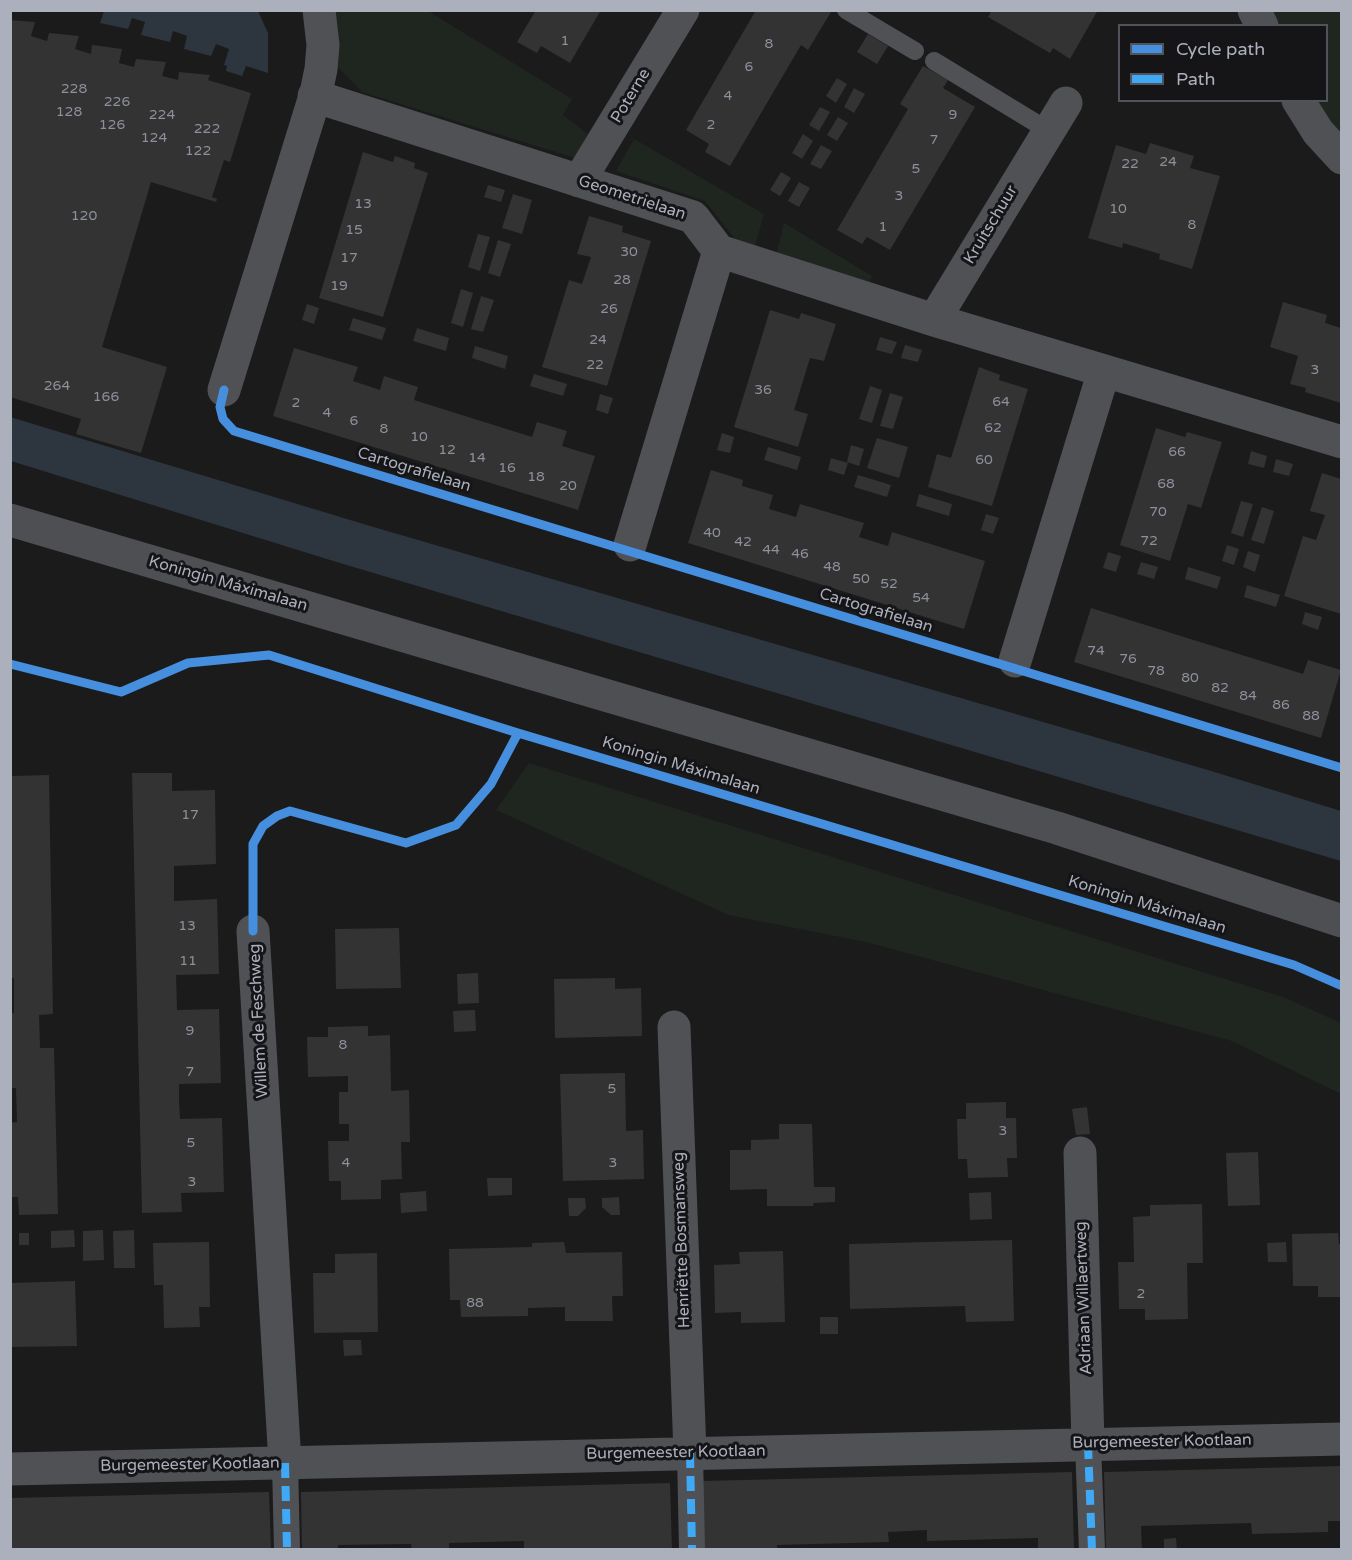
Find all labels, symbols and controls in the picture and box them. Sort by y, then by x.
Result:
legend [1118,24,1328,102]
house number: 1 [561,33,569,49]
house number: 8 [765,36,773,52]
text: Cycle path [1176,38,1265,60]
house number: 6 [745,59,753,75]
street label: Poterne [607,65,655,127]
text: Path [1176,68,1215,90]
house number: 228 [61,81,87,97]
house number: 4 [724,88,732,104]
house number: 226 [104,94,130,110]
house number: 128 [56,104,82,120]
house number: 224 [149,107,175,123]
house number: 9 [949,107,957,123]
house number: 126 [99,117,125,133]
house number: 2 [707,117,715,133]
house number: 222 [194,121,220,137]
house number: 124 [141,130,167,146]
house number: 7 [930,132,938,148]
house number: 122 [185,143,211,159]
house number: 24 [1159,154,1177,170]
house number: 22 [1121,156,1139,172]
house number: 5 [912,161,920,177]
street label: Geometrielaan [576,172,688,224]
street label: Kruitschuur [960,182,1022,268]
house number: 3 [895,188,903,204]
house number: 13 [354,196,372,212]
house number: 10 [1109,201,1127,217]
house number: 120 [71,208,97,224]
house number: 8 [1188,217,1196,233]
house number: 1 [879,219,887,235]
house number: 15 [345,222,363,238]
house number: 30 [620,244,638,260]
house number: 17 [340,250,358,266]
house number: 28 [613,272,631,288]
house number: 19 [330,278,348,294]
house number: 26 [600,301,618,317]
house number: 24 [589,332,607,348]
house number: 22 [586,357,604,373]
house number: 3 [1311,362,1319,378]
house number: 264 [44,378,70,394]
house number: 36 [754,382,772,398]
house number: 166 [93,389,119,405]
house number: 64 [992,394,1010,410]
house number: 2 [292,395,300,411]
house number: 4 [323,405,331,421]
house number: 6 [350,413,358,429]
house number: 62 [984,420,1002,436]
house number: 8 [380,421,388,437]
house number: 10 [410,429,428,445]
house number: 12 [438,442,456,458]
street label: Cartografielaan [355,444,473,496]
house number: 66 [1168,444,1186,460]
house number: 14 [468,450,486,466]
house number: 60 [975,452,993,468]
house number: 16 [498,460,516,476]
house number: 18 [527,469,545,485]
house number: 68 [1157,476,1175,492]
house number: 20 [559,478,577,494]
house number: 70 [1149,504,1167,520]
house number: 40 [703,525,721,541]
house number: 72 [1140,533,1158,549]
house number: 42 [734,534,752,550]
house number: 44 [762,542,780,558]
house number: 46 [791,546,809,562]
street label: Koningin Máximalaan [146,552,310,616]
house number: 48 [823,559,841,575]
house number: 50 [852,571,870,587]
house number: 52 [880,576,898,592]
street label: Cartografielaan [817,585,935,637]
house number: 54 [912,590,930,606]
house number: 74 [1087,643,1105,659]
house number: 76 [1119,651,1137,667]
house number: 78 [1147,663,1165,679]
house number: 80 [1181,670,1199,686]
house number: 82 [1211,680,1229,696]
house number: 84 [1239,688,1257,704]
house number: 86 [1272,697,1290,713]
house number: 88 [1302,708,1320,724]
street label: Koningin Máximalaan [600,733,762,799]
house number: 17 [181,807,199,823]
street label: Koningin Máximalaan [1066,872,1228,938]
house number: 13 [178,918,196,934]
street label: Willem de Feschweg [245,943,273,1099]
house number: 11 [179,953,197,969]
house number: 9 [186,1023,194,1039]
house number: 8 [339,1037,347,1053]
house number: 7 [186,1064,194,1080]
house number: 5 [608,1081,616,1097]
house number: 3 [999,1123,1007,1139]
house number: 5 [187,1135,195,1151]
street label: Henriëtte Bosmansweg [669,1152,695,1328]
house number: 4 [342,1155,350,1171]
house number: 3 [609,1155,617,1171]
house number: 3 [188,1174,196,1190]
street label: Adriaan Willaertweg [1072,1221,1096,1375]
house number: 2 [1137,1286,1145,1302]
house number: 88 [466,1295,484,1311]
street label: Burgemeester Kootlaan [1072,1431,1252,1453]
street label: Burgemeester Kootlaan [586,1442,766,1464]
street label: Burgemeester Kootlaan [100,1454,280,1476]

